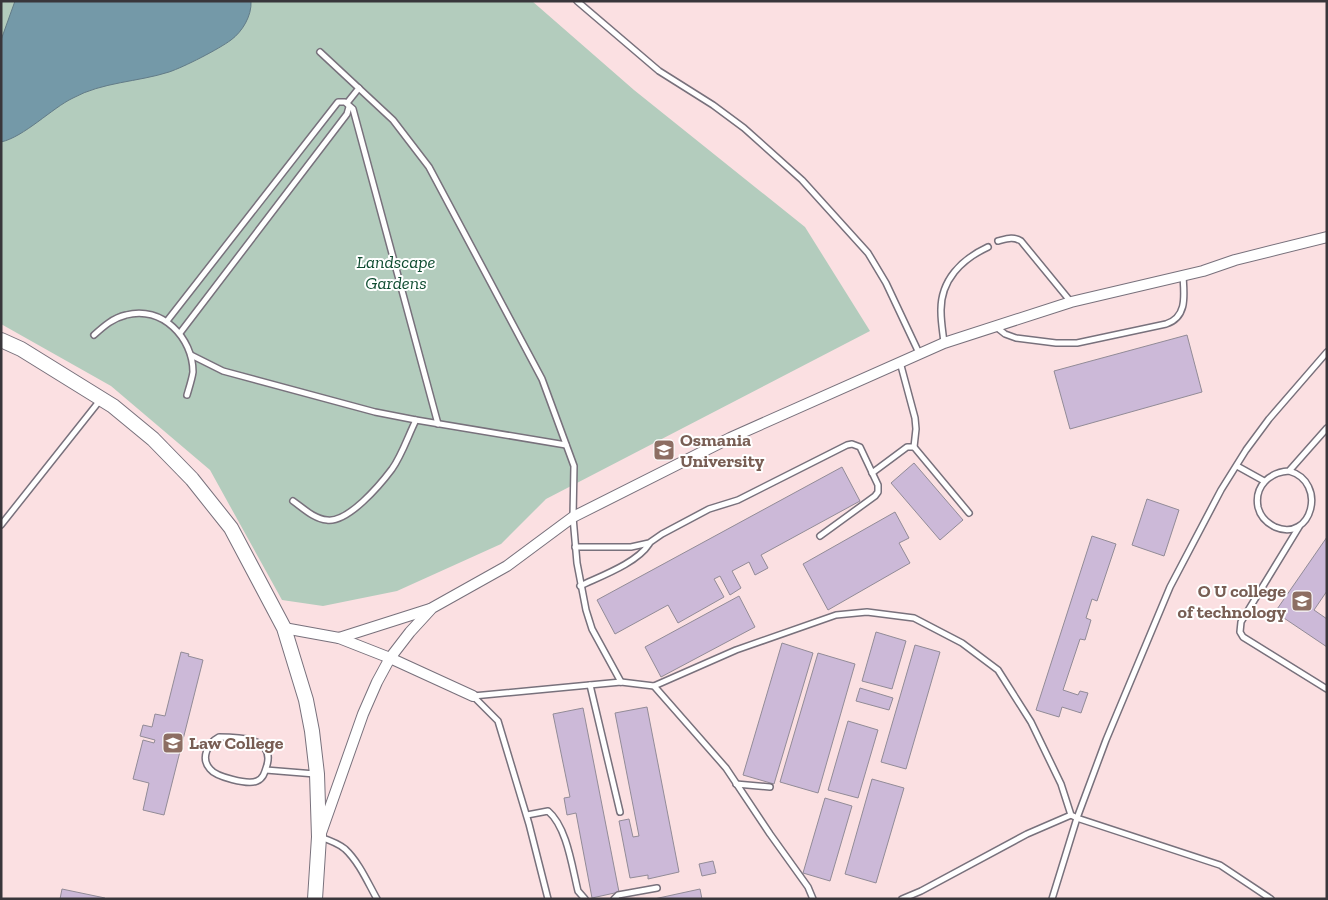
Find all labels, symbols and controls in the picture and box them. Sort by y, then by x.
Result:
park label: Landscape Gardens [357,251,436,294]
place label: Osmania University [680,429,765,472]
school or university icon: Osmania University [652,438,676,462]
place label: O U college of technology [1178,580,1286,623]
school or university icon: O U college of technology [1290,589,1314,613]
school or university icon: Law College [161,731,185,755]
place label: Law College [189,732,284,754]

